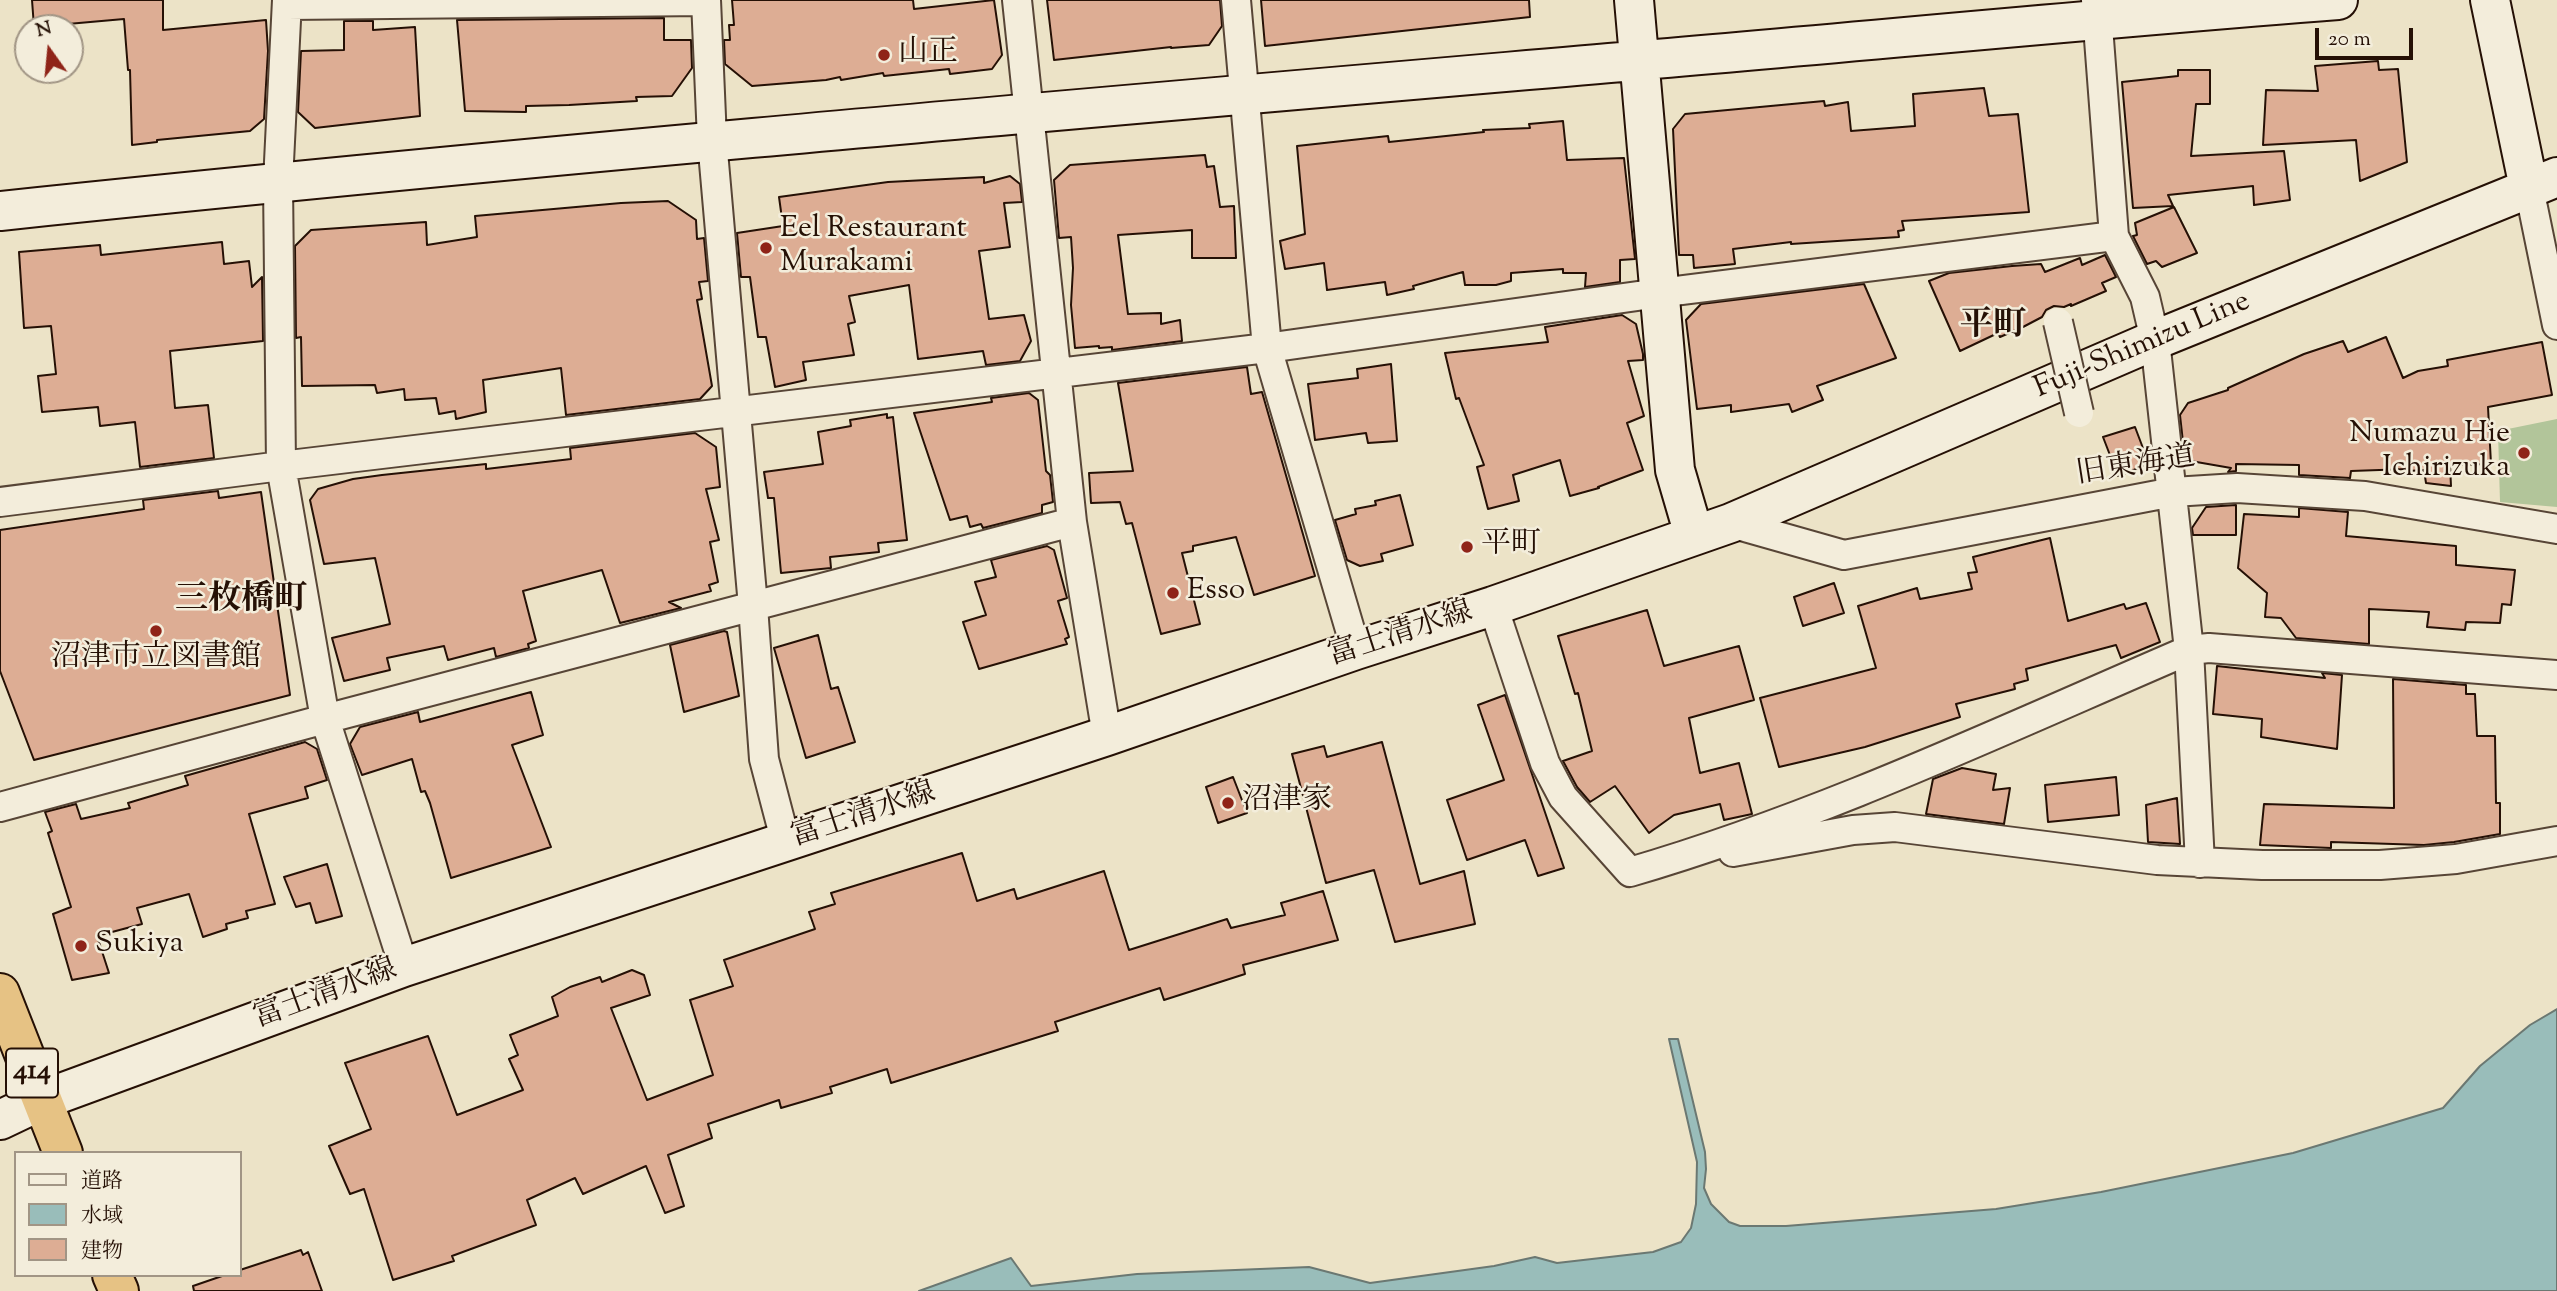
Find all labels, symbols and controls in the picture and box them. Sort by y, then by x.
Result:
north arrow [14,14,84,84]
scale bar [2319,14,2417,58]
text: N [33,15,55,45]
text: 20 m [2328,25,2371,55]
place label: 山正 [898,37,958,73]
marker: 山正 [876,47,892,63]
place label: Eel Restaurant Murakami [780,213,967,284]
marker: Eel Restaurant Murakami [758,240,774,256]
street label: Fuji-Shimizu Line [2030,285,2256,409]
district label: 平町 [1960,308,2026,348]
place label: Numazu Hie Ichirizuka [2349,418,2510,488]
street label: 旧東海道 [2074,441,2198,495]
marker: Numazu Hie Ichirizuka [2516,445,2532,461]
place label: 平町 [1481,529,1541,565]
marker: 平町 [1459,539,1475,555]
place label: Esso [1187,575,1245,611]
district label: 三枚橋町 [175,582,307,622]
marker: Esso [1165,585,1181,601]
street label: 富士清水線 [1324,596,1478,676]
marker: 沼津市立図書館 [148,623,164,639]
place label: 沼津市立図書館 [51,642,261,678]
street label: 富士清水線 [787,777,941,857]
place label: 沼津家 [1242,785,1332,821]
marker: 沼津家 [1220,795,1236,811]
place label: Sukiya [95,928,184,964]
marker: Sukiya [73,938,89,954]
street label: 富士清水線 [249,953,403,1039]
road number: 414 [6,1048,58,1098]
legend [14,1151,242,1277]
text: 道路 [81,1167,123,1197]
text: 水域 [81,1202,123,1232]
text: 建物 [81,1237,123,1267]

